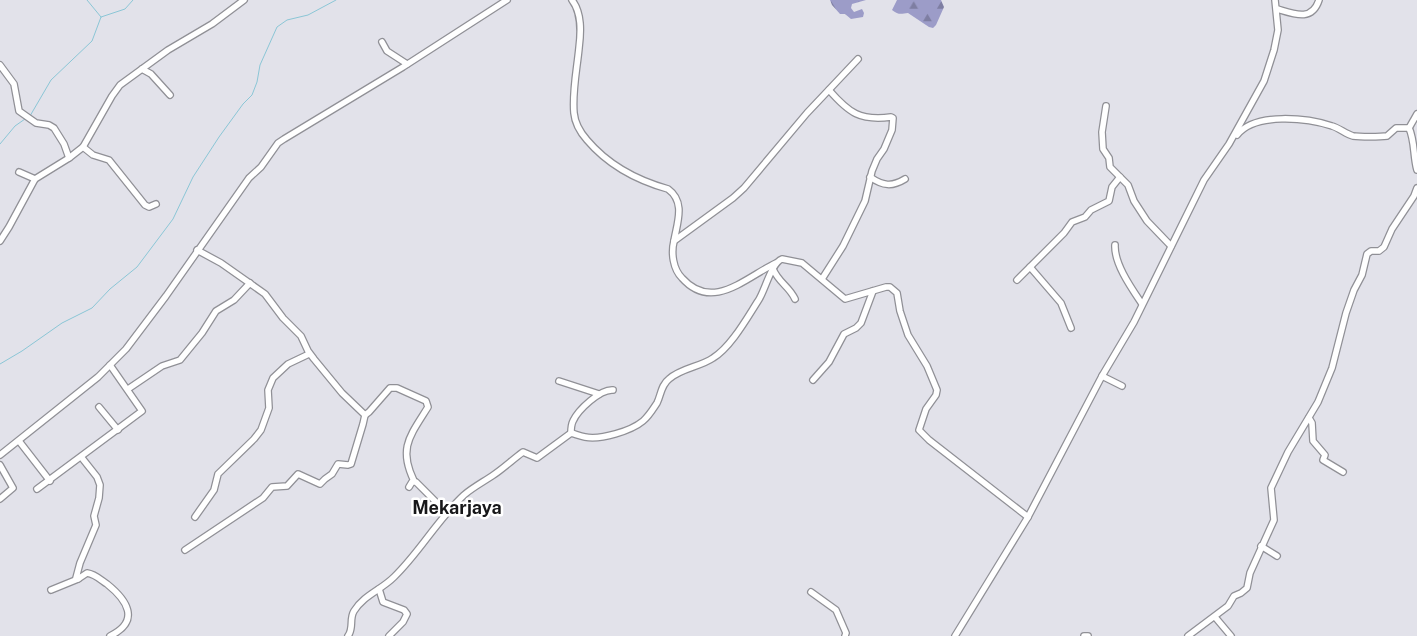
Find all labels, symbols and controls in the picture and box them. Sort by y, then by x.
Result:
district label: Mekarjaya [412,497,502,518]

